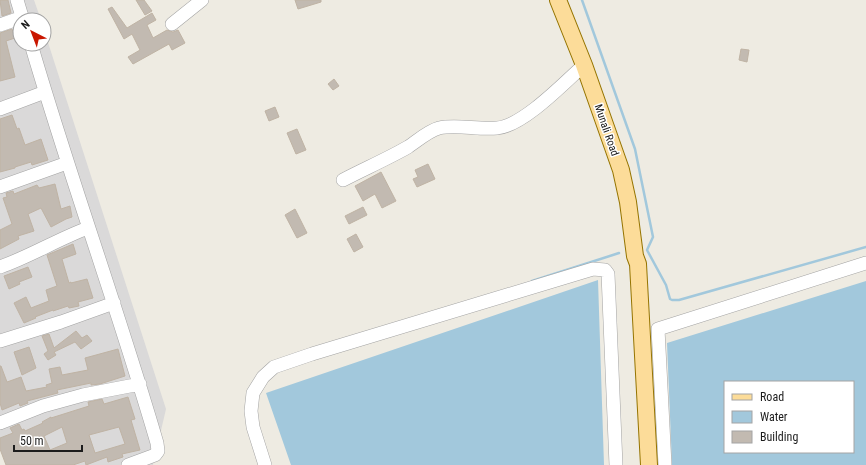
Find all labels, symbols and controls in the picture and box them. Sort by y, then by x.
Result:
north arrow [12,12,52,52]
text: N [19,18,33,32]
street label: Munali Road [592,103,621,158]
legend [724,381,854,453]
text: Road [760,390,784,404]
text: Water [760,410,788,424]
scale bar [14,427,82,453]
text: Building [760,430,798,444]
text: 50 m [20,434,44,448]

